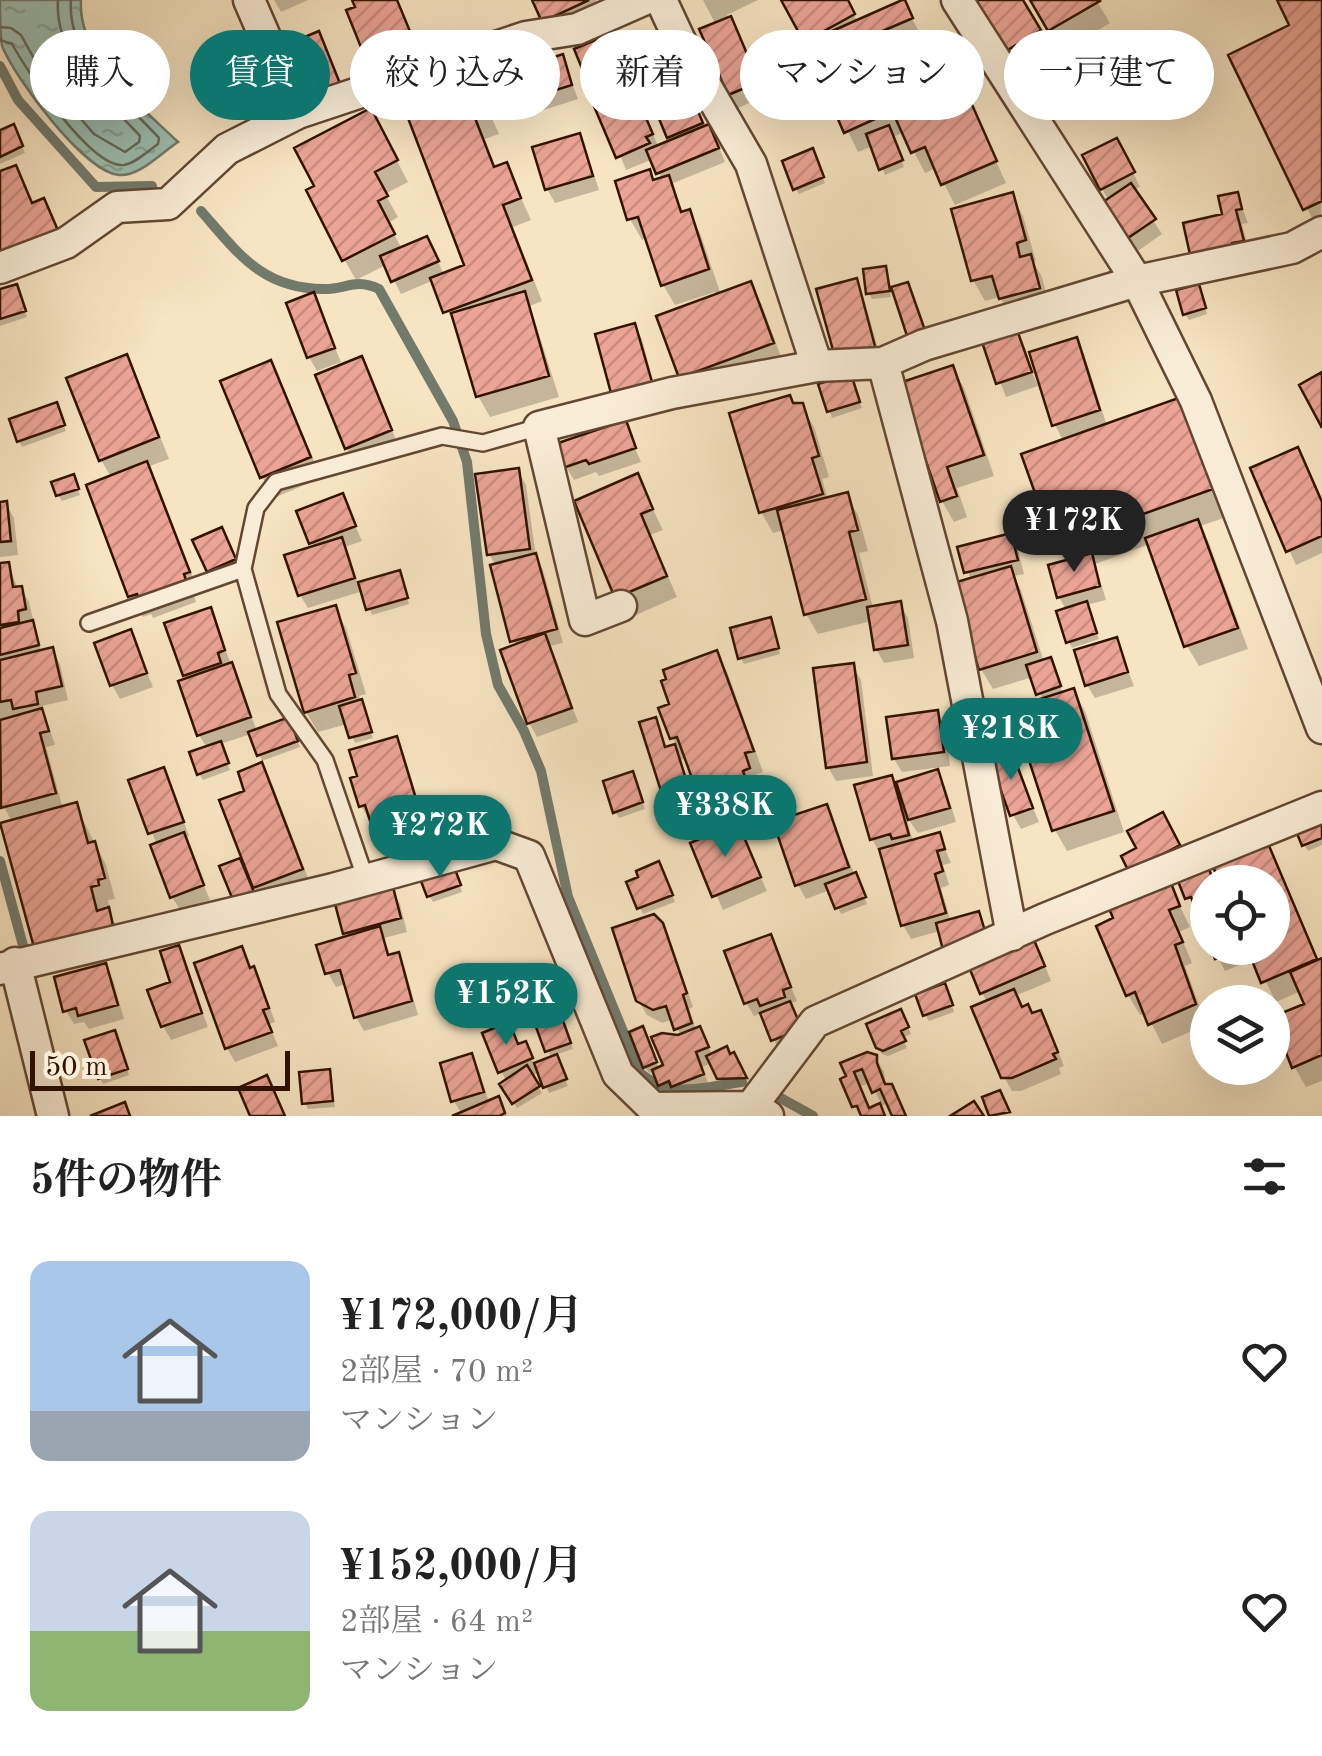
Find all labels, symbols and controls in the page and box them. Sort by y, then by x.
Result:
chip: 購入 [30,30,170,120]
chip: 賃貸 [190,30,330,120]
chip: 絞り込み [350,30,560,120]
chip: 新着 [580,30,720,120]
chip: マンション [740,30,984,120]
chip: 一戸建て [1004,30,1214,120]
pin: ¥172K [1004,490,1144,575]
text: ¥172K [1025,506,1123,538]
pin: ¥218K [941,698,1081,783]
text: ¥218K [962,714,1060,746]
pin: ¥338K [655,775,795,860]
text: ¥338K [676,791,774,823]
pin: ¥272K [370,795,510,880]
text: ¥272K [391,811,489,843]
map controls [1190,865,1290,1085]
button: locate [1190,865,1290,965]
pin: ¥152K [436,963,576,1048]
text: ¥152K [457,979,555,1011]
button: layers [1190,985,1290,1085]
scale bar [30,1046,290,1090]
text: 50 m [45,1054,108,1082]
icon: filters [1237,1149,1292,1204]
text: 5件の物件 [30,1161,222,1203]
text: ¥172,000/月 [340,1297,583,1339]
icon: home [110,1301,230,1421]
icon: heart [1237,1334,1292,1389]
text: 2部屋 · 70 m² [340,1357,533,1389]
text: マンション [340,1406,499,1438]
text: ¥152,000/月 [340,1547,583,1589]
icon: home [110,1551,230,1671]
icon: heart [1237,1584,1292,1639]
text: 2部屋 · 64 m² [340,1607,533,1639]
text: マンション [340,1656,499,1688]

